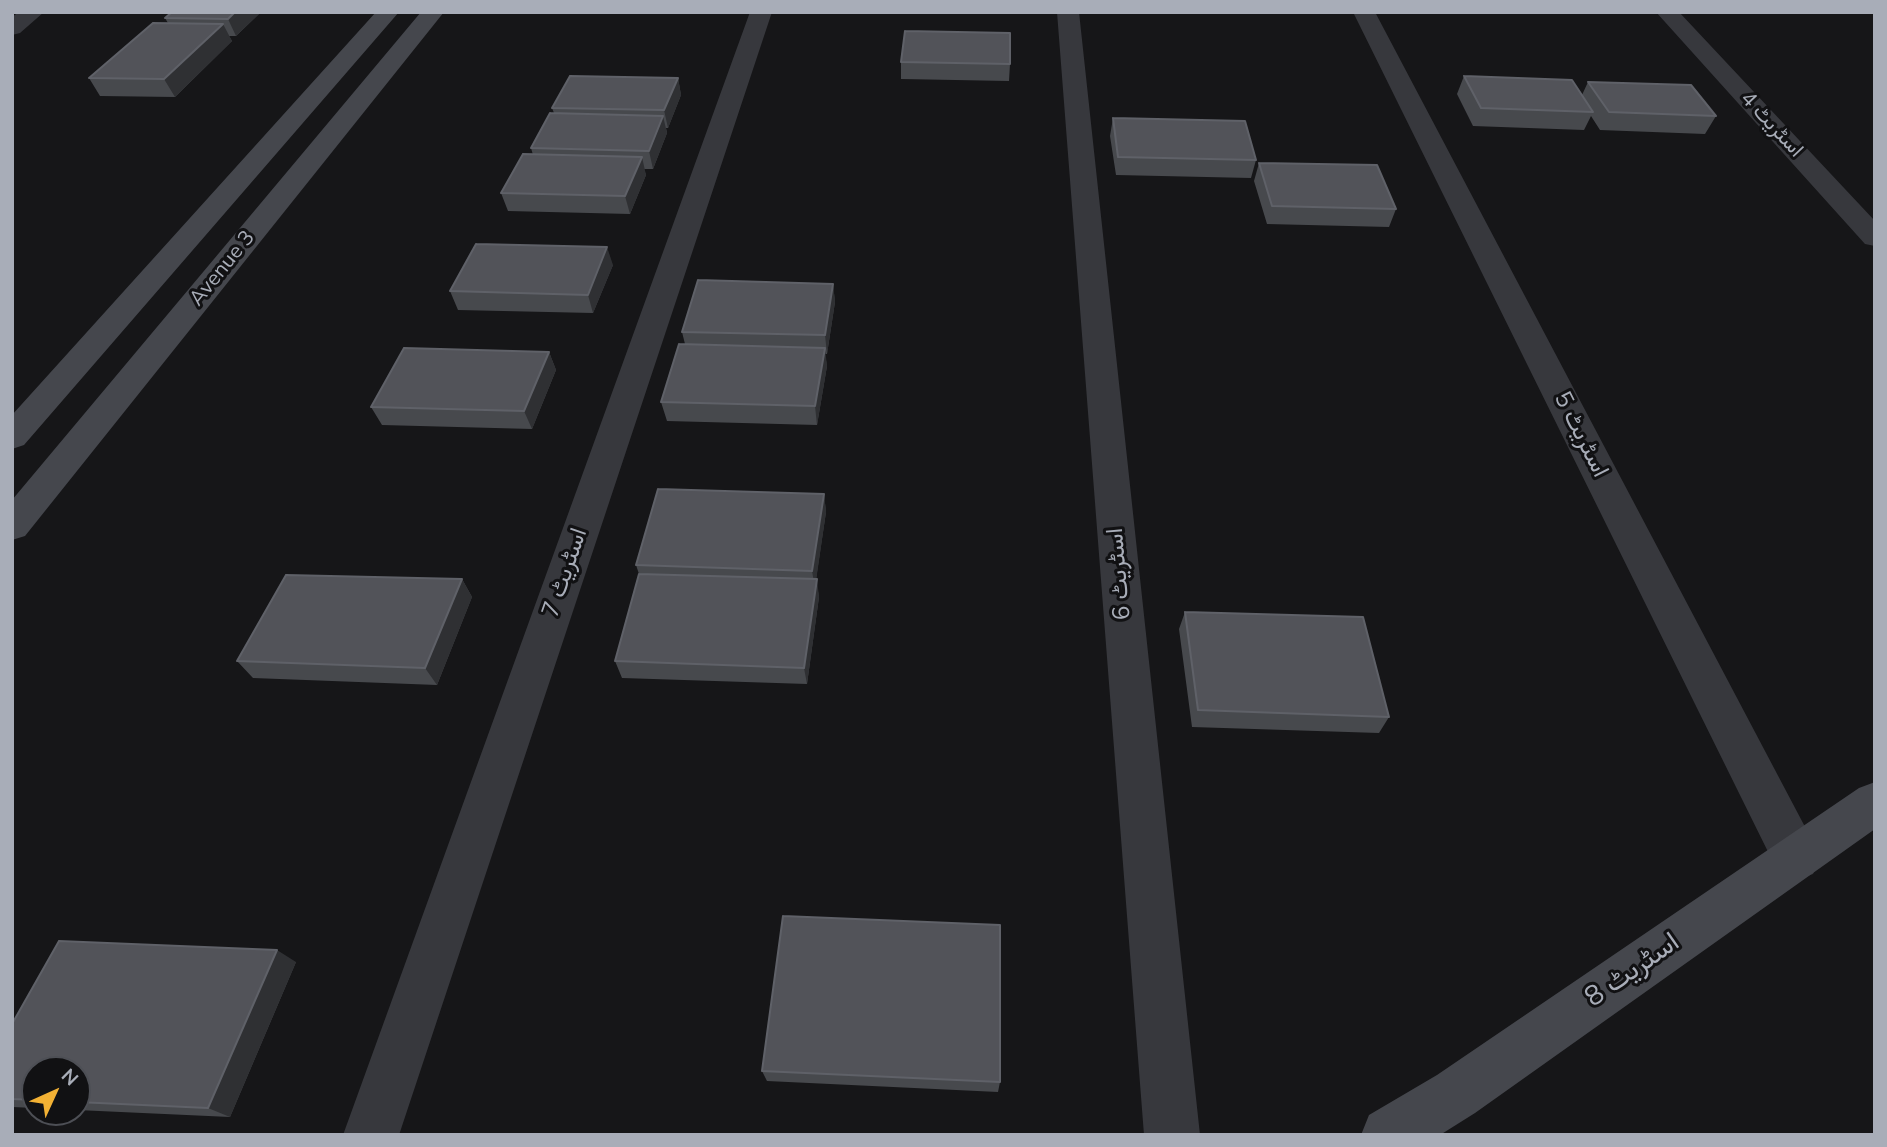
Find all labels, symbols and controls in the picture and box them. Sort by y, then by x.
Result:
street label: اسٹریٹ 4 [1734,87,1808,163]
street label: Avenue 3 [185,226,261,312]
street label: اسٹریٹ 5 [1546,387,1614,483]
street label: اسٹریٹ 7 [537,525,595,621]
street label: اسٹریٹ 6 [1102,527,1138,621]
street label: اسٹریٹ 8 [1579,926,1687,1016]
north arrow [21,1056,91,1126]
text: N [55,1063,84,1092]

